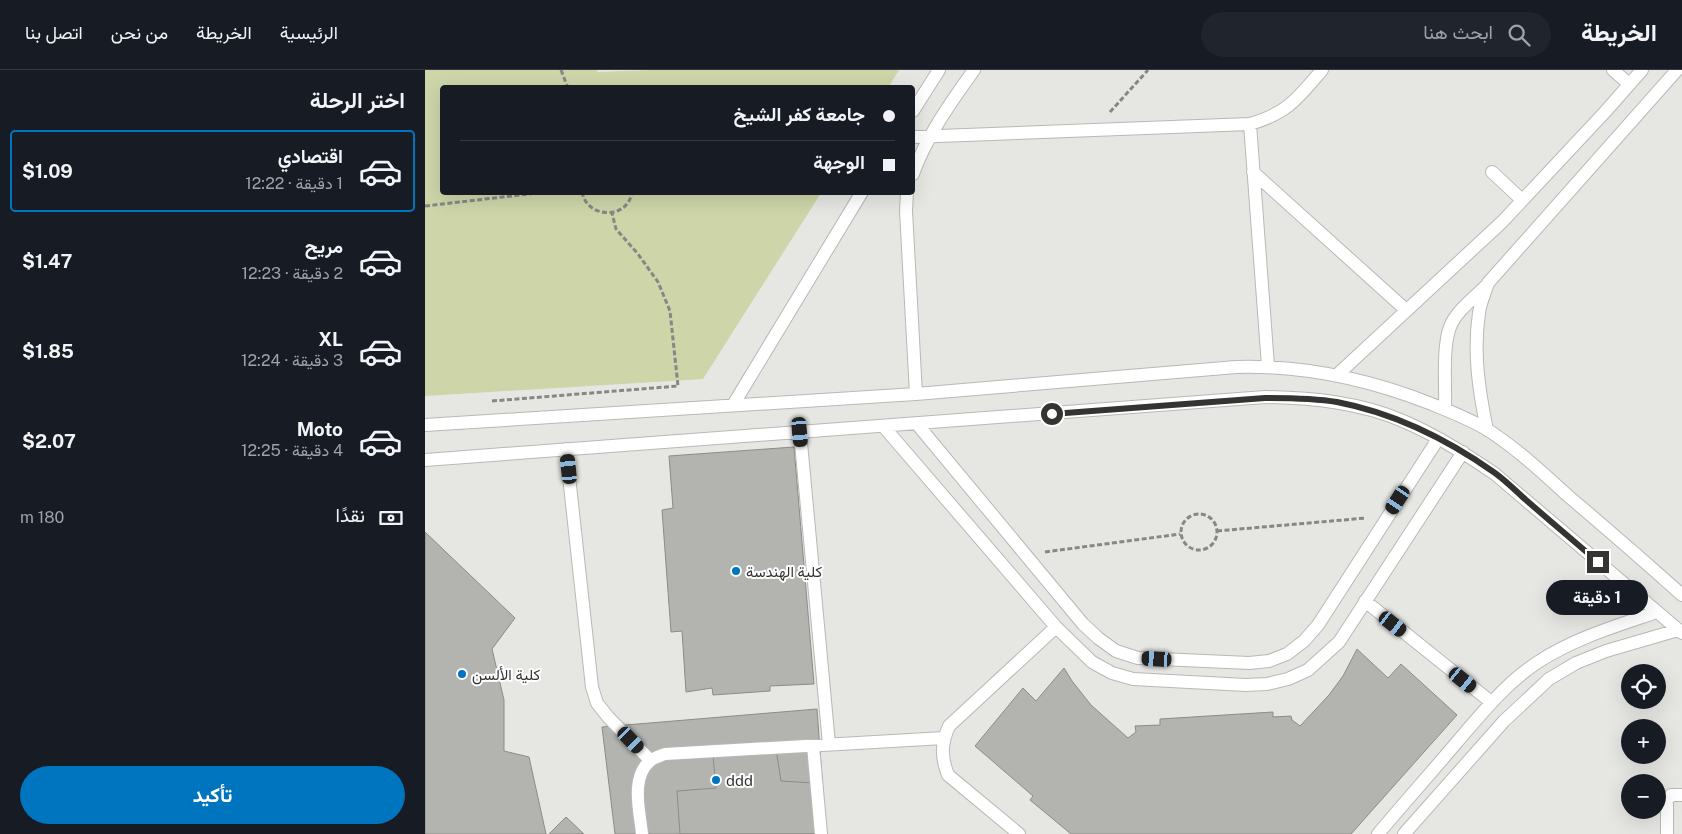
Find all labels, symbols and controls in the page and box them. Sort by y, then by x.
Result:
search box [1201,12,1551,57]
text: الخريطة [1581,18,1657,46]
text: ابحث هنا [1423,21,1493,43]
icon: search [1505,21,1533,49]
text: اتصل بنا [25,22,83,43]
text: من نحن [111,22,168,43]
text: الخريطة [196,22,252,43]
text: الرئيسية [280,22,338,43]
text: اختر الرحلة [310,87,405,113]
text: جامعة كفر الشيخ [734,103,865,125]
text: اقتصادي [278,145,343,167]
icon: car [358,149,403,194]
text: الوجهة [813,151,865,173]
text: $1.09 [22,160,73,182]
text: 1 دقيقة · 12:22 [245,174,343,193]
text: مريح [305,235,343,257]
icon: car [358,239,403,284]
text: $1.47 [22,250,72,272]
text: 2 دقيقة · 12:23 [242,264,343,283]
text: XL [318,328,343,350]
icon: car [358,329,403,374]
text: $1.85 [22,340,74,362]
text: 3 دقيقة · 12:24 [241,351,343,370]
route start [1041,403,1063,425]
car [791,416,808,448]
text: Moto [297,418,343,440]
icon: car [358,419,403,464]
text: $2.07 [22,430,76,452]
text: 4 دقيقة · 12:25 [241,441,343,460]
car [559,453,578,485]
car [1383,483,1412,517]
text: نقدًا [336,504,365,526]
icon: cash [377,504,405,532]
text: 180 m [20,508,64,527]
route end [1587,551,1609,573]
place label: كلية الهندسة [746,563,823,581]
marker: كلية الهندسة [730,565,742,577]
callout: 1 دقيقة [1547,580,1649,614]
text: 1 دقيقة [1573,588,1621,607]
car [1376,609,1409,639]
car [1141,651,1172,667]
map controls [1621,664,1666,819]
button: locate [1621,664,1666,709]
car [1446,665,1479,695]
place label: كلية الألسن [472,666,540,685]
marker: كلية الألسن [456,668,468,680]
button: + [1621,719,1666,764]
car [615,724,646,756]
button: تأكيد [20,766,405,824]
place label: ddd [726,772,753,789]
marker: ddd [710,774,722,786]
button: − [1621,774,1666,819]

